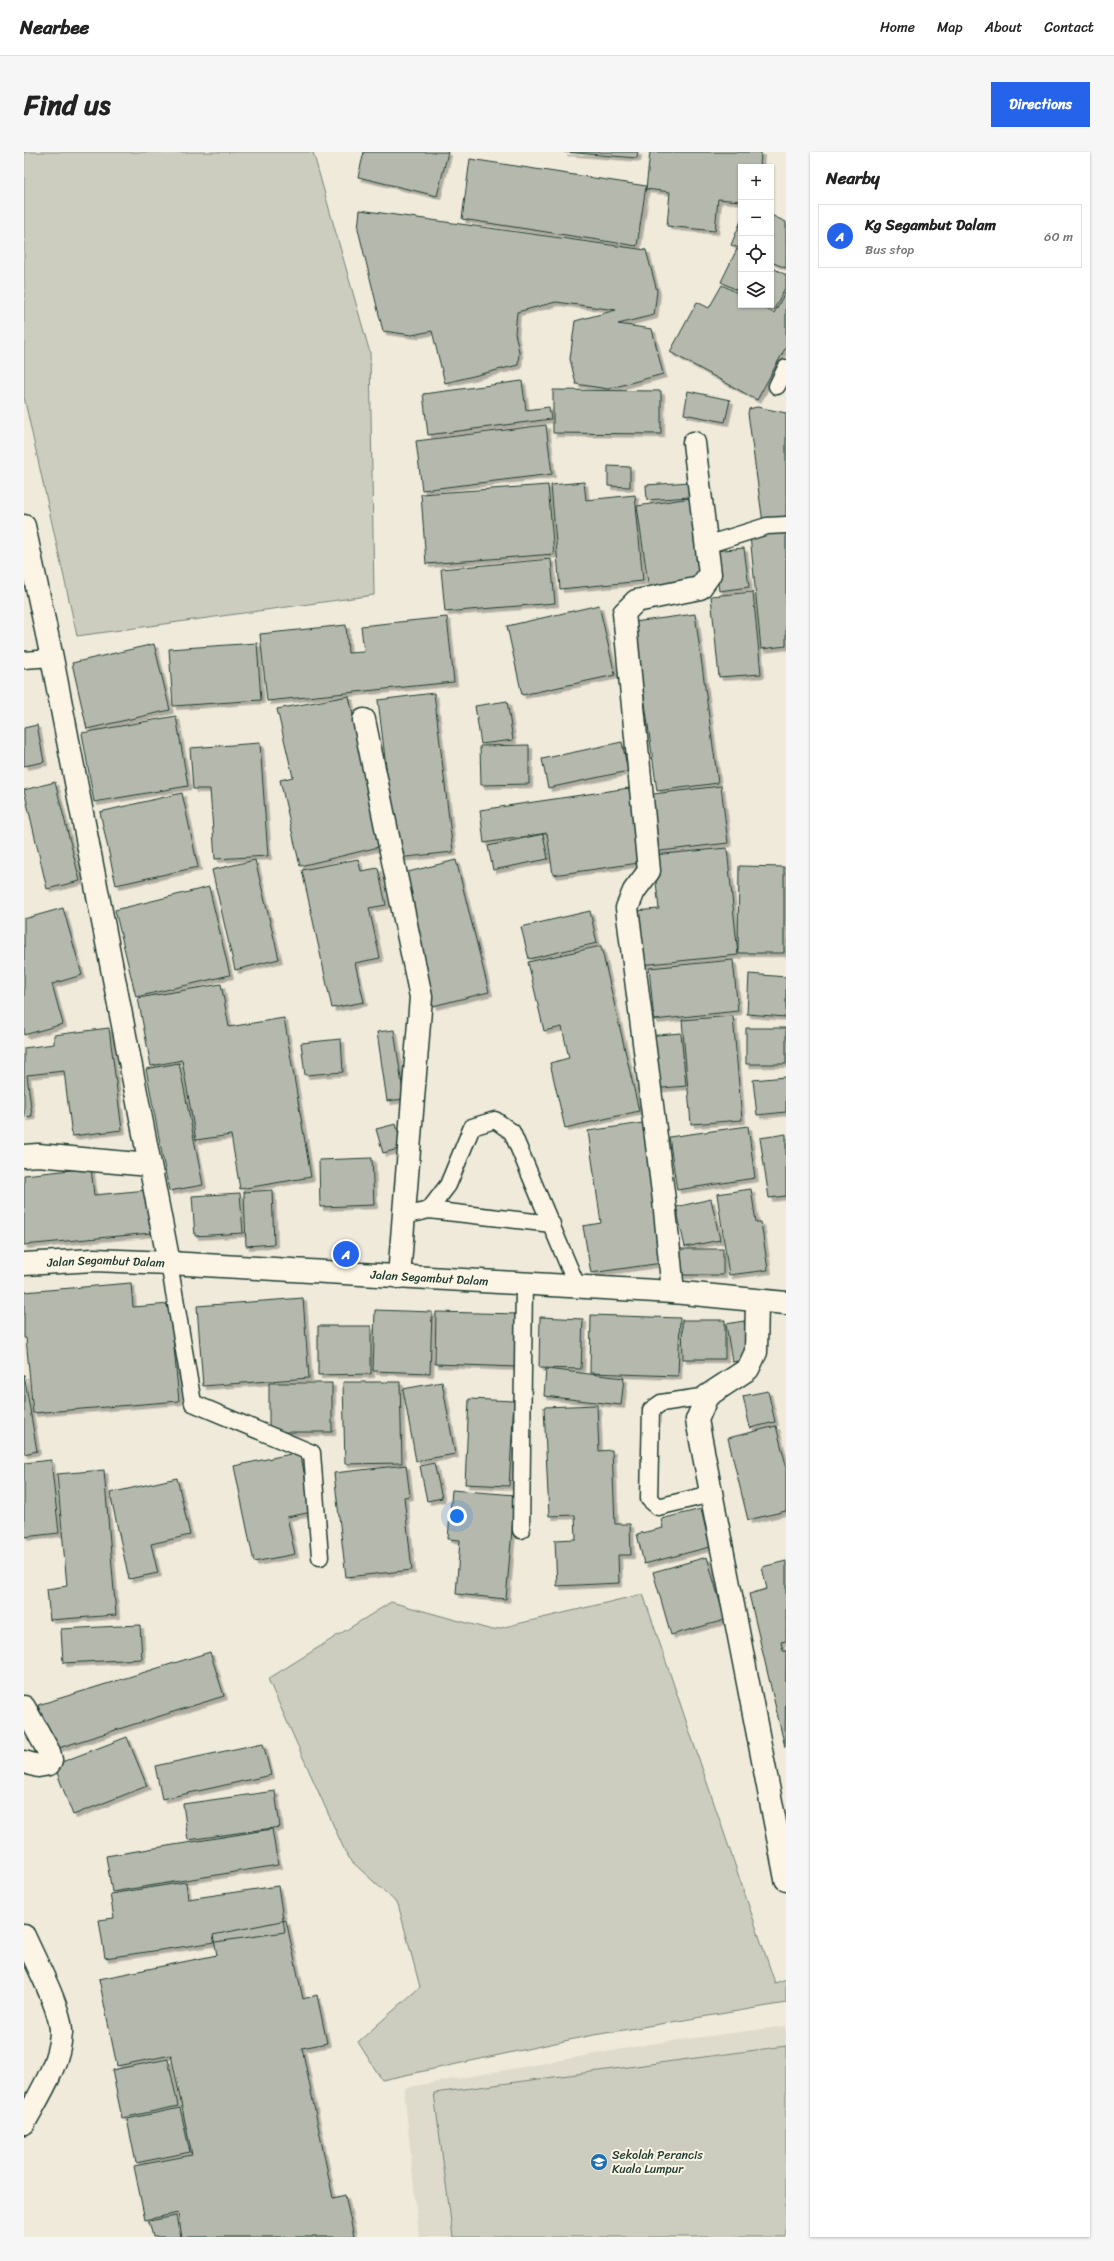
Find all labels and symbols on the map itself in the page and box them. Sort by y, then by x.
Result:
pin: A [333,1239,359,1269]
street label: Jalan Segambut Dalam [45,1249,165,1274]
street label: Jalan Segambut Dalam [369,1264,489,1292]
your location [447,1506,467,1526]
place label: Sekolah Perancis Kuala Lumpur [612,2144,703,2180]
school or university icon: Sekolah Perancis Kuala Lumpur [589,2152,609,2172]

